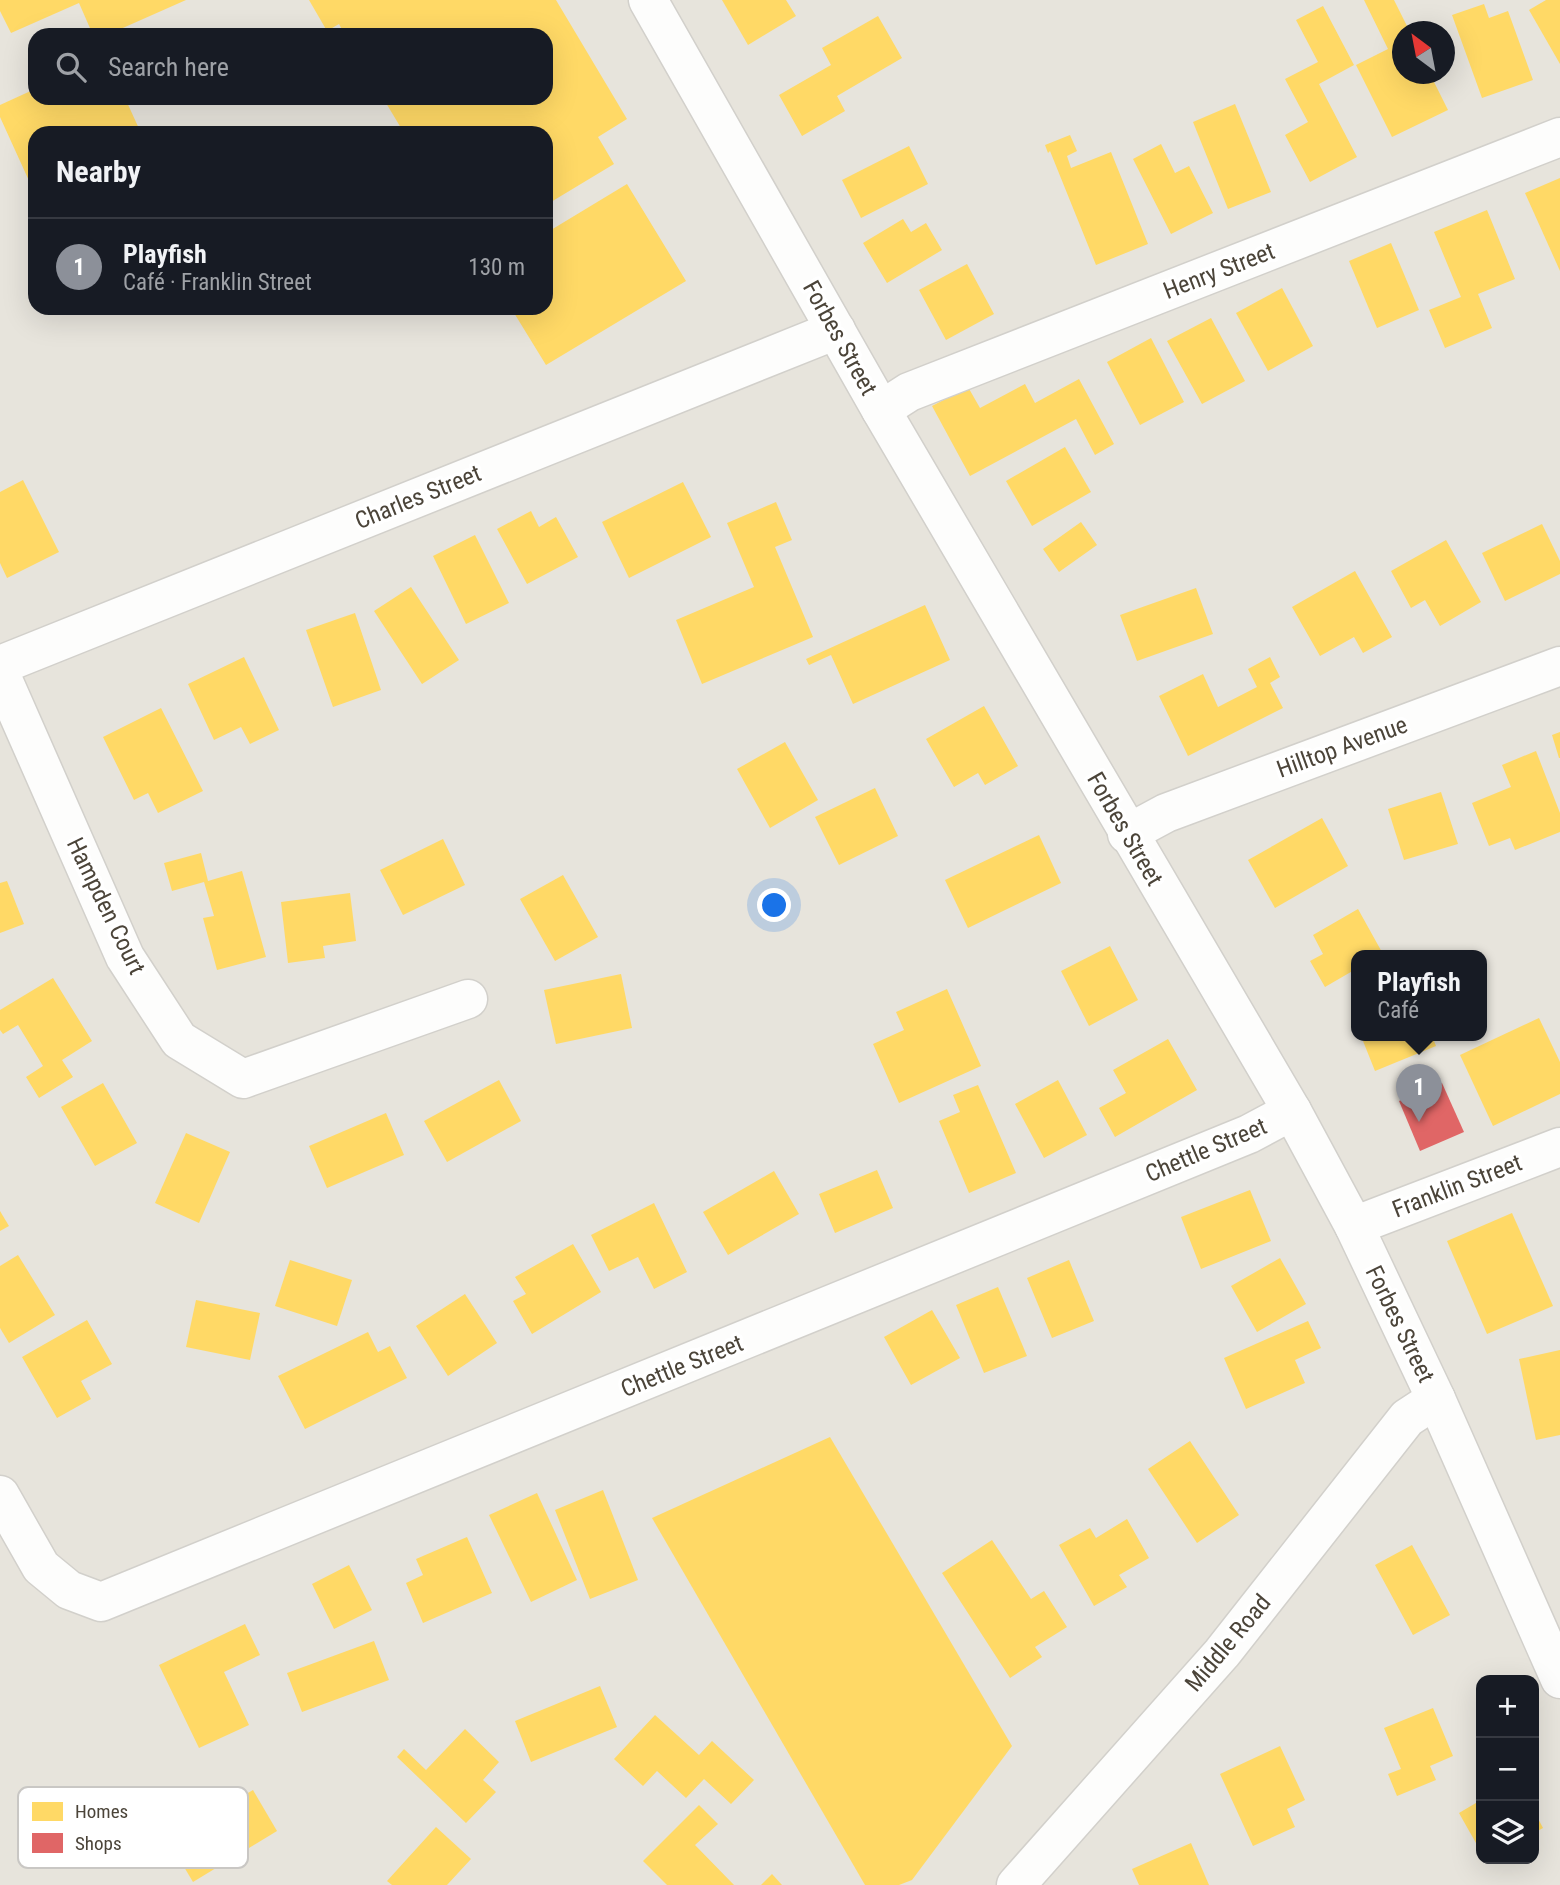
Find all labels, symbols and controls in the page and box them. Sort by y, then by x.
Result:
north arrow [1392,21,1455,84]
search box [28,28,553,105]
icon: search [52,48,90,86]
text: Search here [108,52,229,82]
text: Nearby [56,154,141,189]
street label: Henry Street [1159,237,1279,305]
text: Playfish [123,239,207,269]
text: 1 [73,254,85,281]
text: 130 m [468,254,525,281]
text: Café · Franklin Street [123,269,312,296]
street label: Forbes Street [797,276,883,400]
street label: Charles Street [351,459,485,535]
street label: Hilltop Avenue [1273,710,1411,784]
street label: Forbes Street [1081,767,1169,891]
street label: Hampden Court [61,833,151,979]
your location [757,888,791,922]
popup [1351,950,1487,1041]
text: Playfish [1377,967,1461,997]
text: Café [1377,997,1419,1024]
pin: 1 [1396,1064,1442,1122]
street label: Chettle Street [1141,1112,1271,1188]
street label: Franklin Street [1388,1148,1526,1224]
street label: Forbes Street [1360,1261,1440,1387]
street label: Chettle Street [617,1329,747,1403]
street label: Middle Road [1179,1589,1277,1697]
map controls [1476,1675,1539,1864]
button: + [1476,1675,1539,1738]
button: − [1476,1738,1539,1801]
legend [18,1787,248,1868]
text: Homes [75,1800,128,1823]
button: layers [1476,1801,1539,1864]
text: Shops [75,1832,122,1855]

